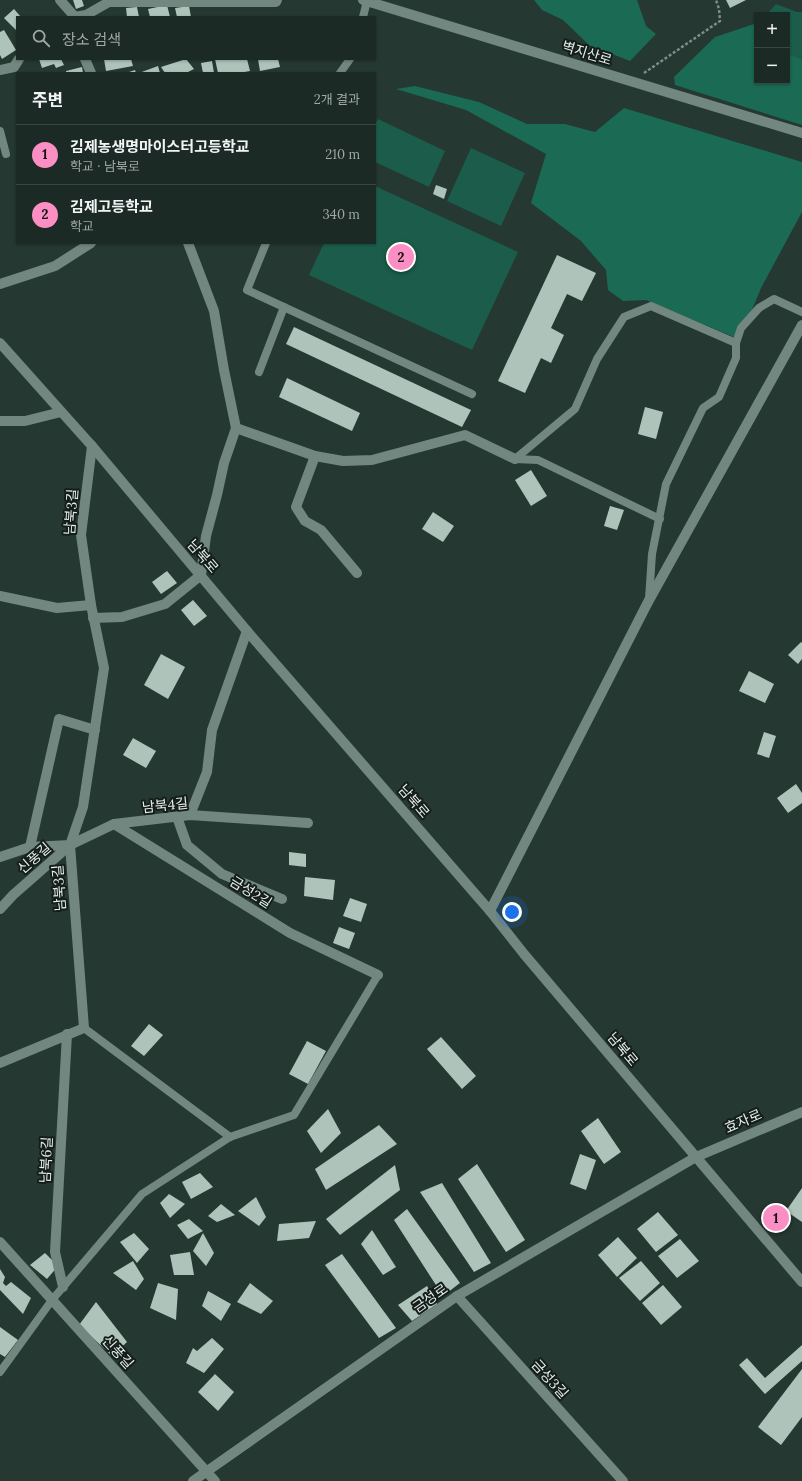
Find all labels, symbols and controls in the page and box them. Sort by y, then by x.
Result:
map controls [754,12,790,84]
button: + [754,12,790,48]
search box [16,16,376,60]
icon: search [30,27,52,49]
text: 장소 검색 [62,30,121,49]
street label: 벽지산로 [560,37,614,69]
button: − [754,48,790,84]
text: 주변 [32,89,63,111]
text: 2개 결과 [314,91,360,108]
text: 김제농생명마이스터고등학교 [70,137,249,156]
text: 1 [42,146,48,163]
text: 210 m [325,146,360,163]
text: 학교 · 남북로 [70,158,140,175]
text: 김제고등학교 [70,197,153,216]
text: 2 [42,206,48,223]
text: 340 m [323,206,360,223]
text: 학교 [70,218,94,235]
pin: 2 [388,242,414,272]
street label: 남북3길 [60,488,82,536]
street label: 남북로 [184,536,223,577]
street label: 남북로 [395,781,434,822]
street label: 남북4길 [141,794,189,816]
street label: 신풍길 [14,839,54,877]
street label: 남북3길 [48,864,70,912]
street label: 금성2길 [227,872,275,912]
your location [502,902,522,922]
street label: 남북로 [604,1028,642,1070]
street label: 효자로 [722,1105,764,1137]
street label: 남북6길 [36,1136,56,1184]
pin: 1 [763,1203,789,1233]
street label: 금성로 [409,1279,451,1316]
street label: 신풍길 [98,1332,138,1372]
street label: 금성3길 [528,1356,572,1402]

